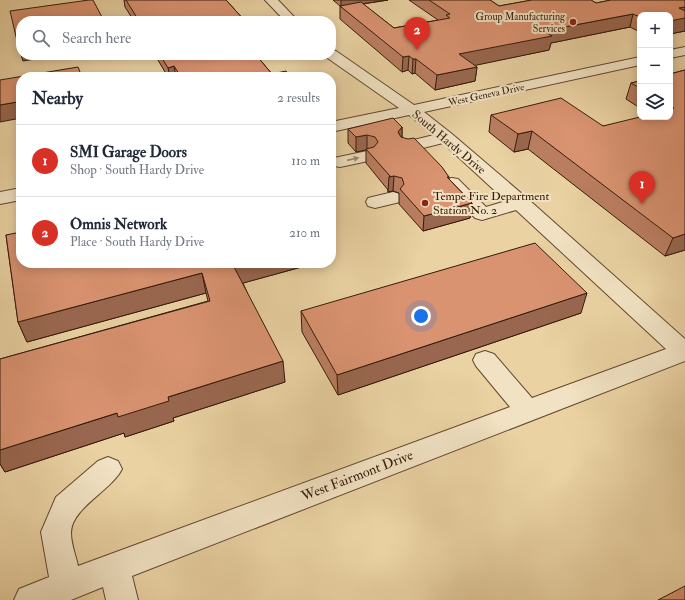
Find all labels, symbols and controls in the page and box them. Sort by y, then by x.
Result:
place label: Group Manufacturing Services [476,11,566,35]
map controls [637,12,673,120]
button: + [637,12,673,48]
search box [16,16,336,60]
pin: 2 [404,17,430,50]
marker: Group Manufacturing Services [568,17,578,27]
icon: search [30,27,52,49]
text: Search here [62,29,131,48]
button: − [637,48,673,84]
street label: West Geneva Drive [446,81,525,109]
button: layers [637,84,673,120]
text: Nearby [32,88,83,109]
text: 2 results [277,90,320,106]
street label: South Hardy Drive [409,107,489,178]
text: SMI Garage Doors [70,143,187,162]
text: 1 [43,153,47,169]
text: 110 m [291,153,320,169]
one-way arrow [347,155,360,161]
text: Shop · South Hardy Drive [70,162,204,178]
pin: 1 [629,171,655,204]
place label: Tempe Fire Department Station No. 2 [433,189,549,218]
marker: Tempe Fire Department Station No. 2 [420,198,430,208]
text: Omnis Network [70,215,167,234]
text: 2 [42,225,48,241]
text: 210 m [289,225,320,241]
text: Place · South Hardy Drive [70,234,204,250]
your location [411,306,431,326]
street label: West Fairmont Drive [298,446,416,505]

